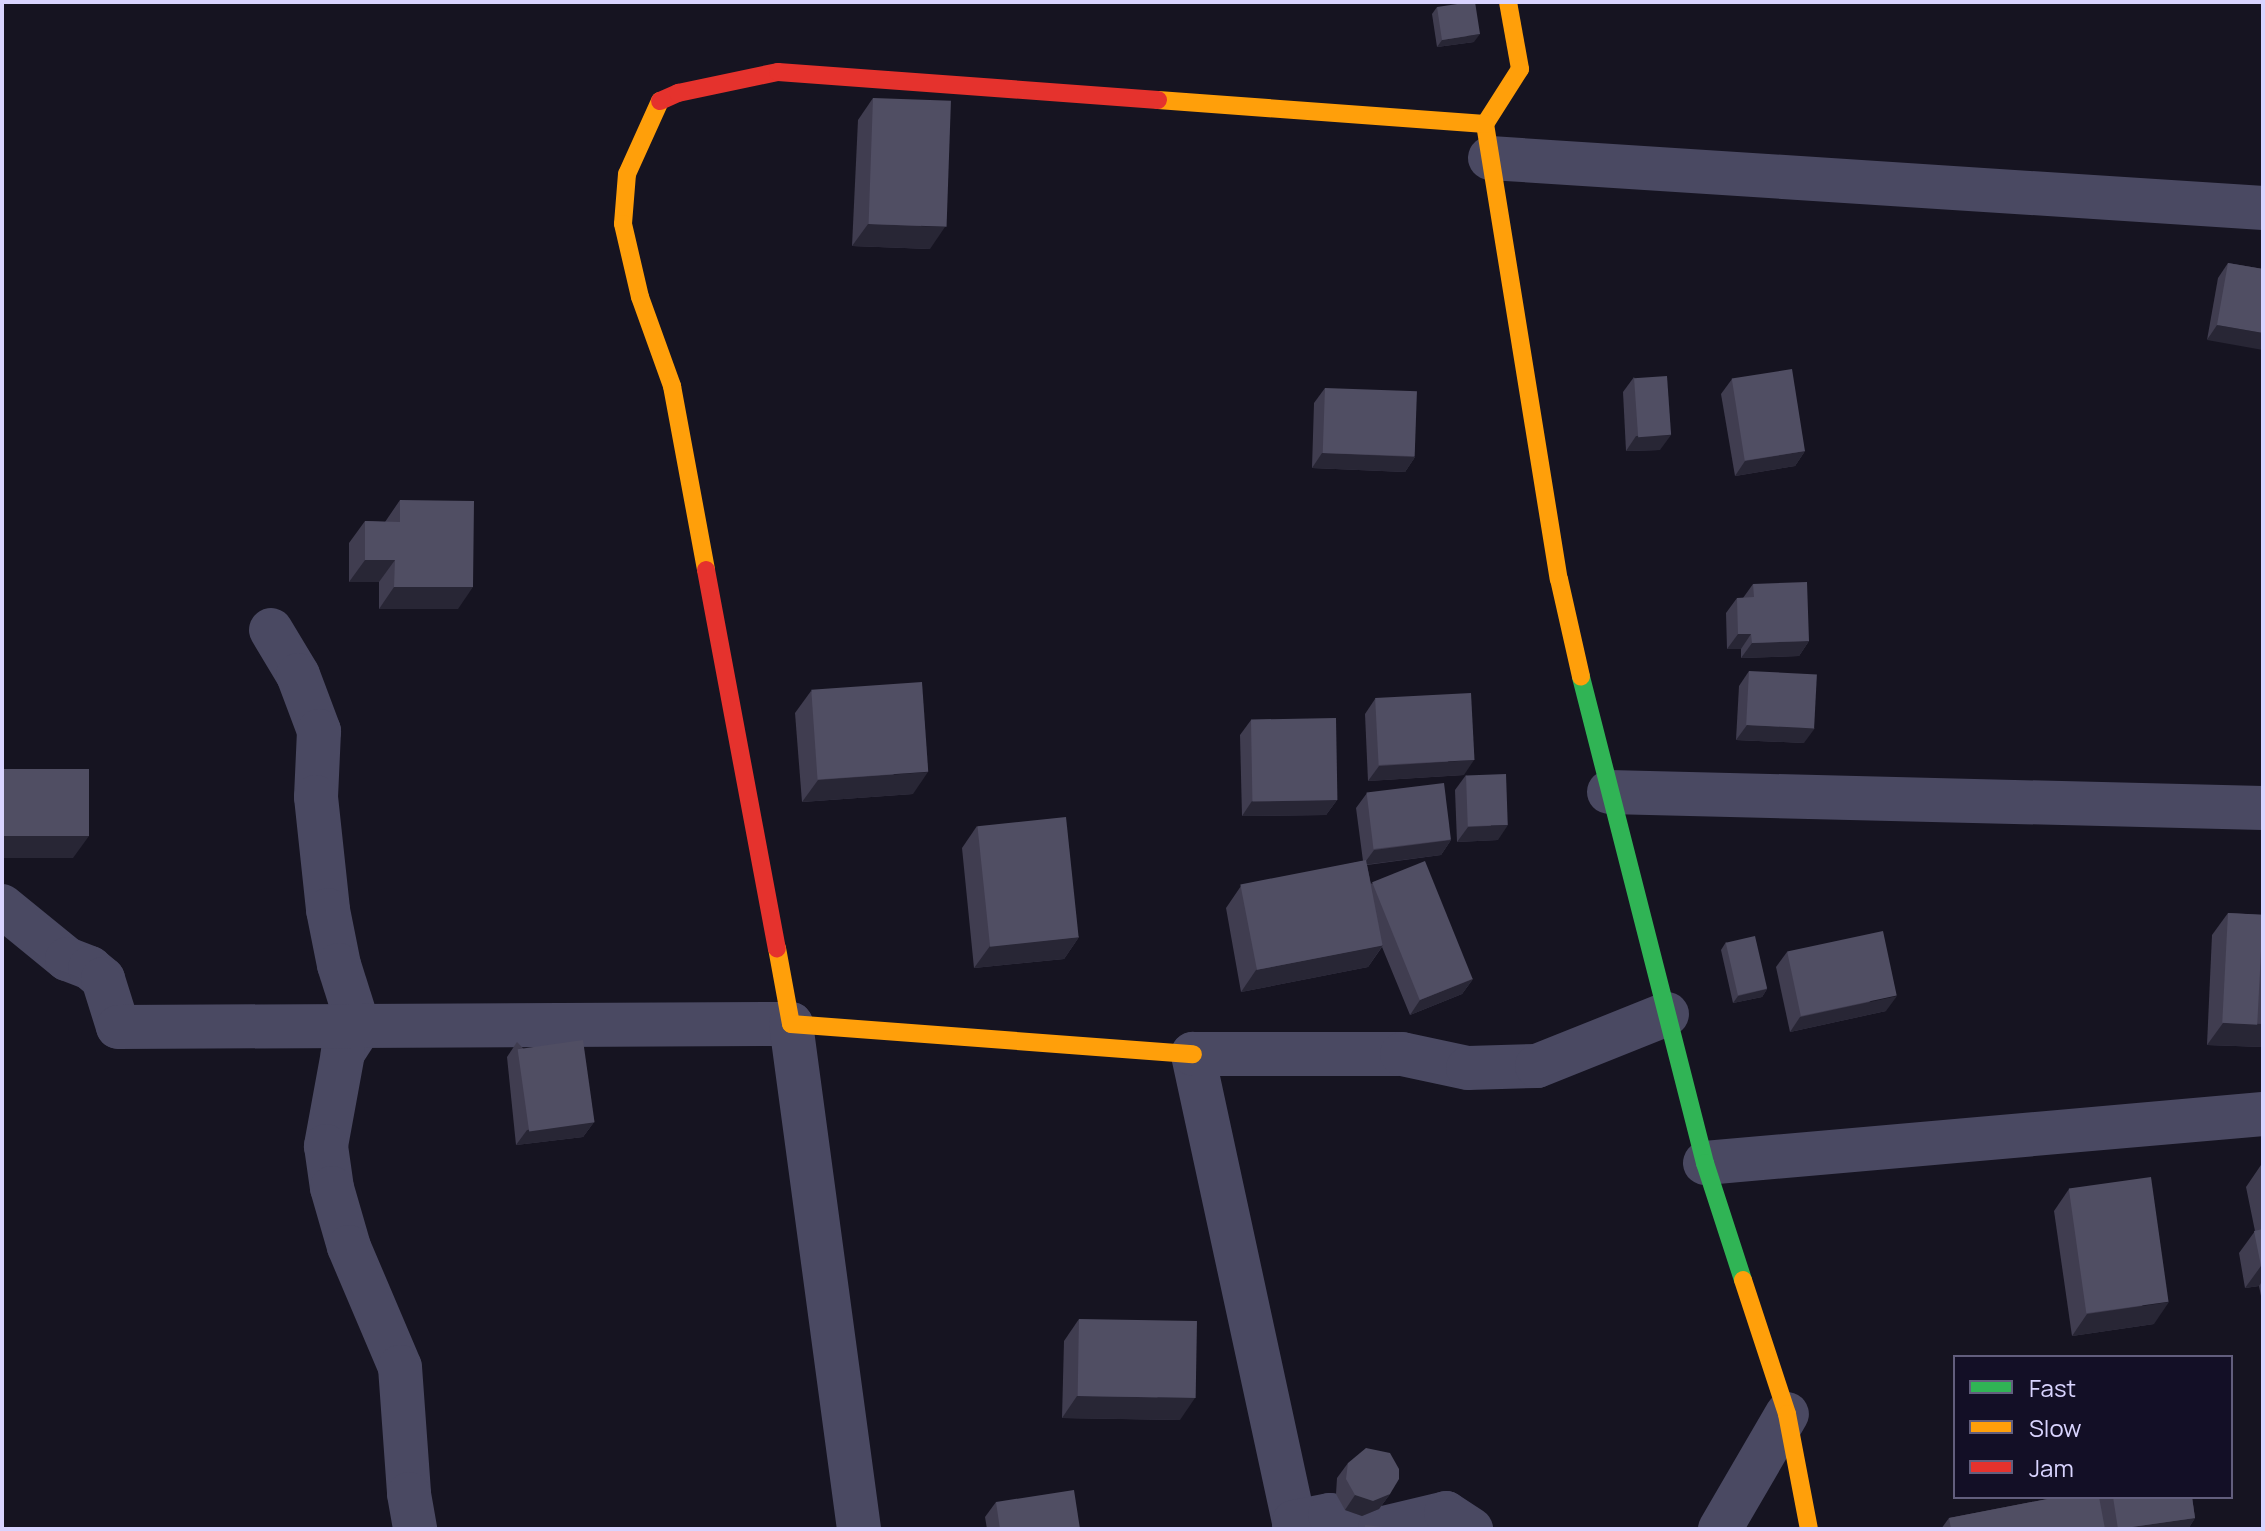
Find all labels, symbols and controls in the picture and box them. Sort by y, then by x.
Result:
legend [1953,1355,2233,1499]
text: Fast [2029,1371,2076,1404]
text: Slow [2029,1411,2082,1444]
text: Jam [2029,1451,2074,1484]

